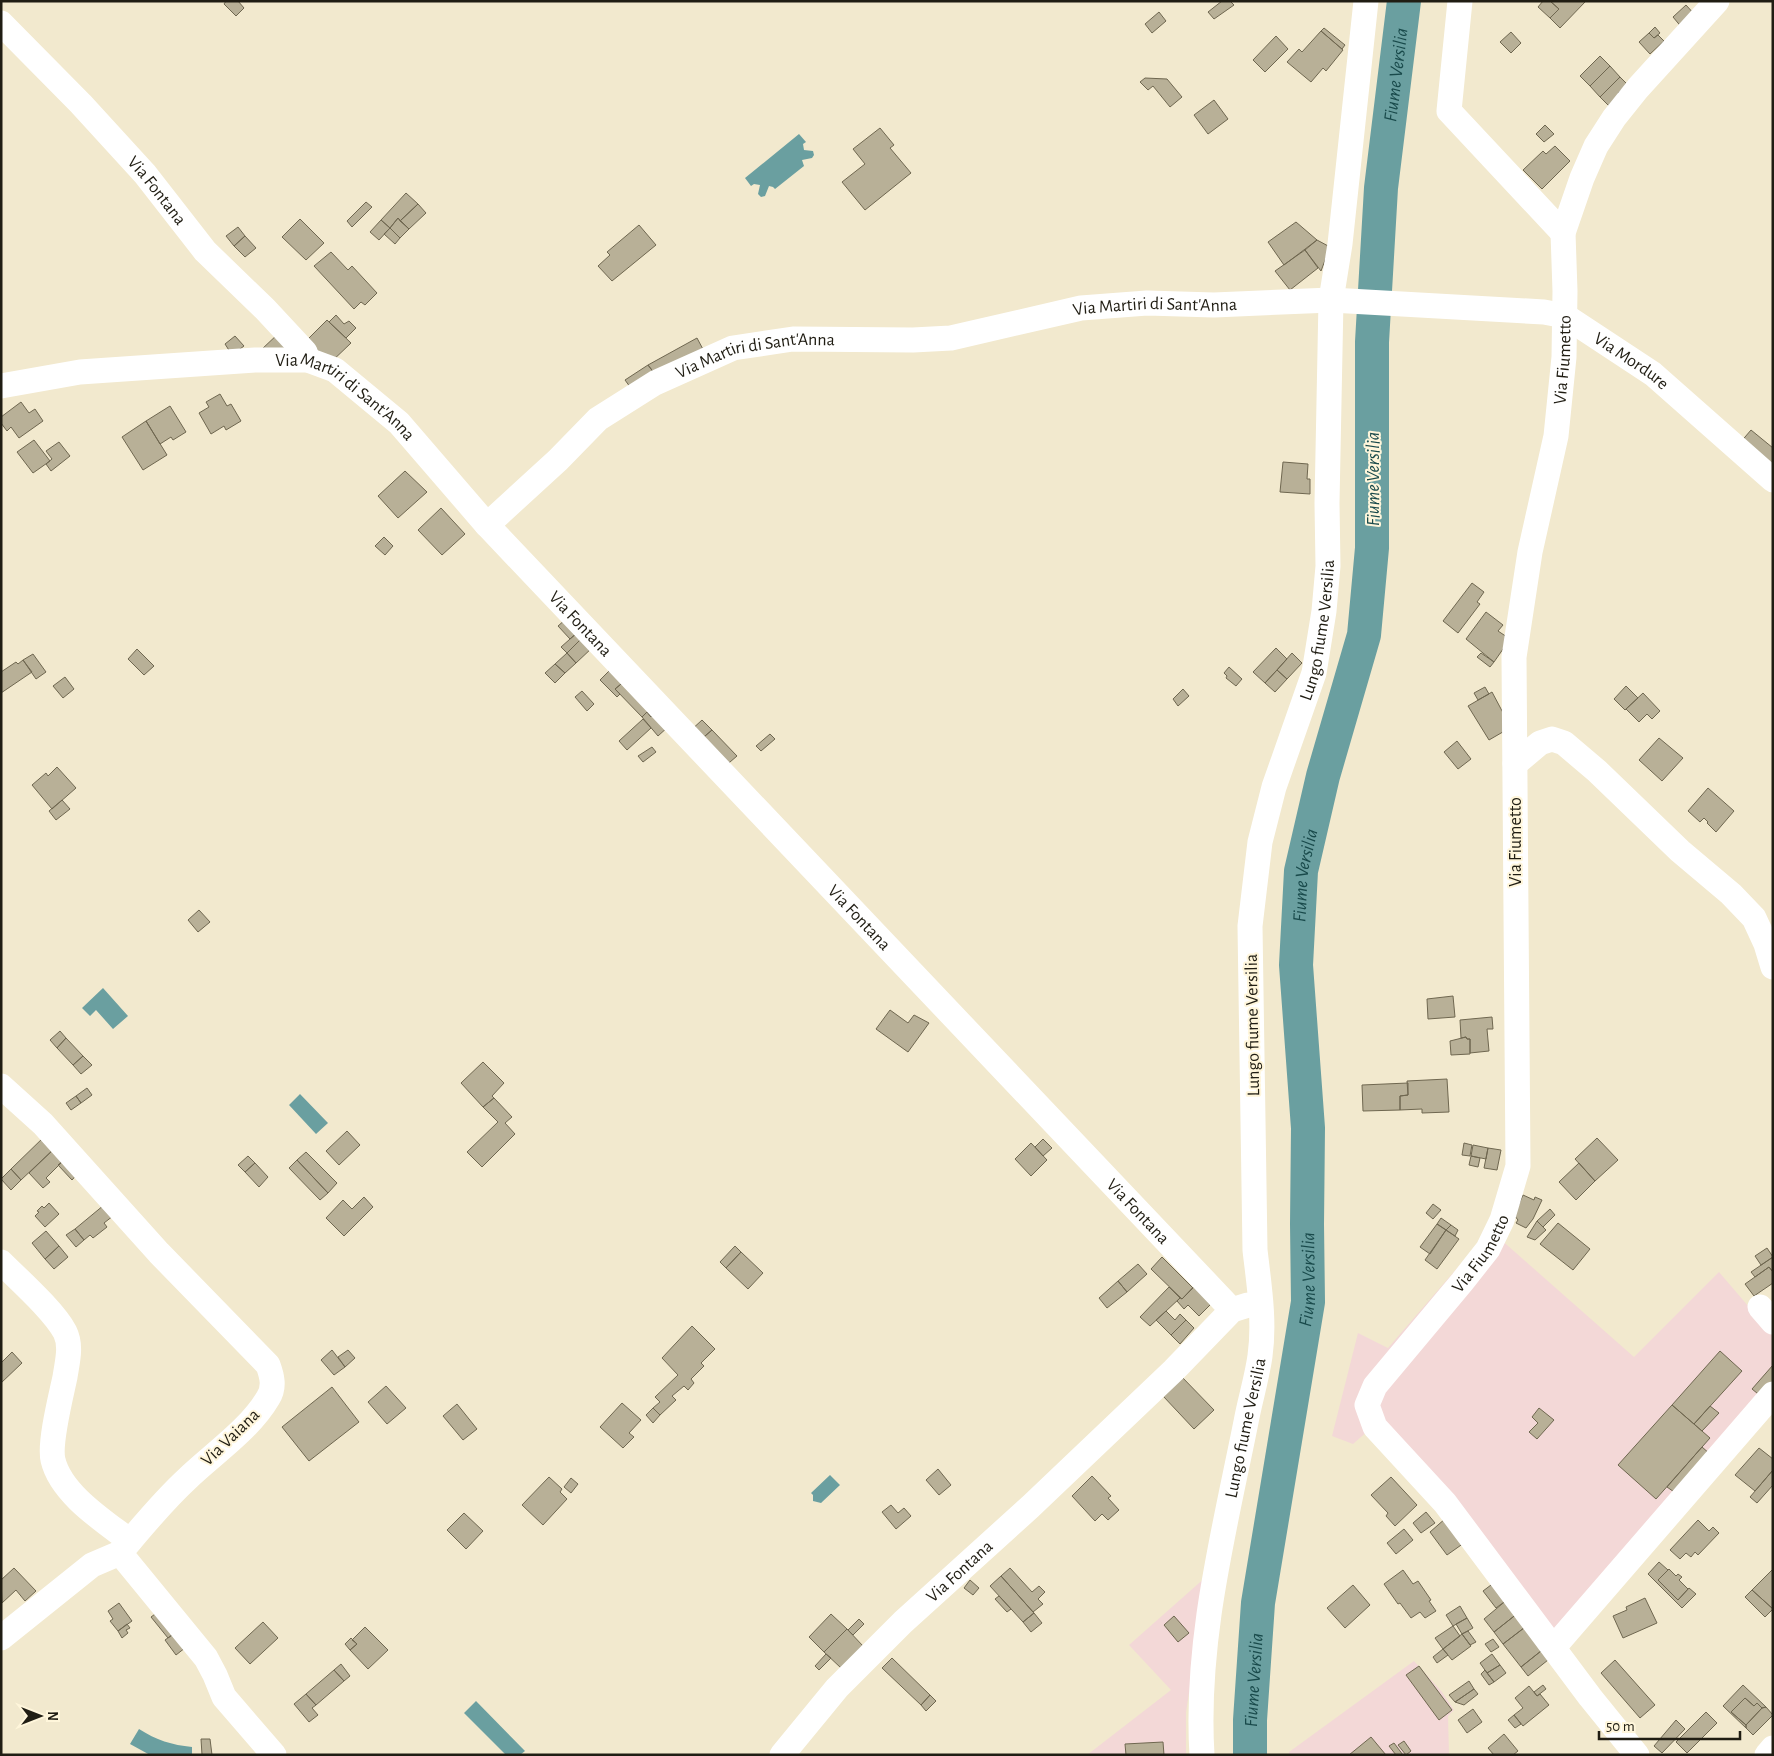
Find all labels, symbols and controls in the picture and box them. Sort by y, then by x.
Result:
water label: Fiume Versilia [1381,27,1412,123]
street label: Via Fontana [123,153,189,229]
street label: Via Martiri di Sant'Anna [1071,295,1238,320]
street label: Via Fiumetto [1551,315,1575,406]
street label: Via Mordure [1590,330,1672,393]
street label: Via Martiri di Sant'Anna [673,331,835,382]
street label: Via Martiri di Sant'Anna [275,350,418,444]
water label: Fiume Versilia [1364,432,1383,526]
street label: Lungo fiume Versilia [1297,560,1338,703]
street label: Via Fontana [545,588,615,660]
street label: Via Fiumetto [1507,797,1525,887]
water label: Fiume Versilia [1290,827,1321,923]
street label: Via Fontana [824,882,894,954]
street label: Lungo fiume Versilia [1243,954,1263,1096]
street label: Via Fontana [1103,1176,1172,1248]
street label: Via Fiumetto [1449,1213,1513,1297]
water label: Fiume Versilia [1296,1232,1319,1328]
street label: Lungo fiume Versilia [1222,1357,1270,1500]
street label: Via Vaiana [198,1406,263,1470]
street label: Via Fontana [923,1537,997,1606]
water label: Fiume Versilia [1242,1632,1267,1727]
north arrow [15,1691,65,1741]
scale bar [1599,1708,1740,1740]
text: N [45,1711,59,1721]
text: 50 m [1606,1719,1635,1734]

